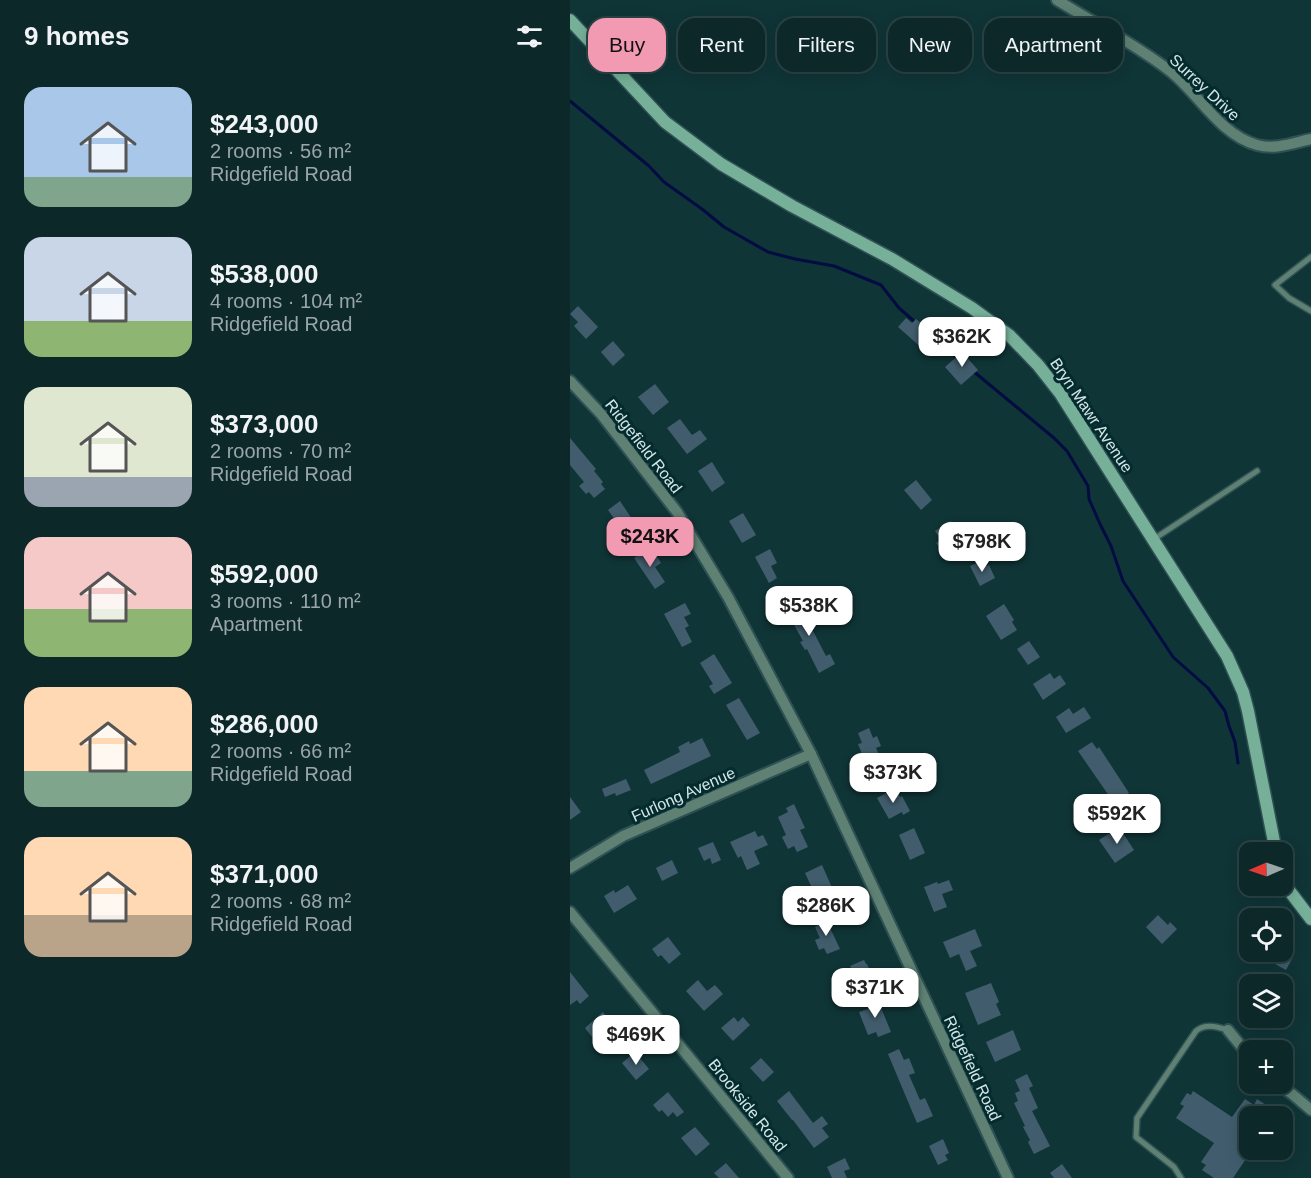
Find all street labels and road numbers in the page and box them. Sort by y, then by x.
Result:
street label: Surrey Drive [1166,51,1243,124]
street label: Bryn Mawr Avenue [1047,355,1136,476]
street label: Ridgefield Road [602,396,685,496]
street label: Furlong Avenue [629,764,738,825]
street label: Ridgefield Road [941,1013,1004,1123]
street label: Brookside Road [705,1056,790,1155]

